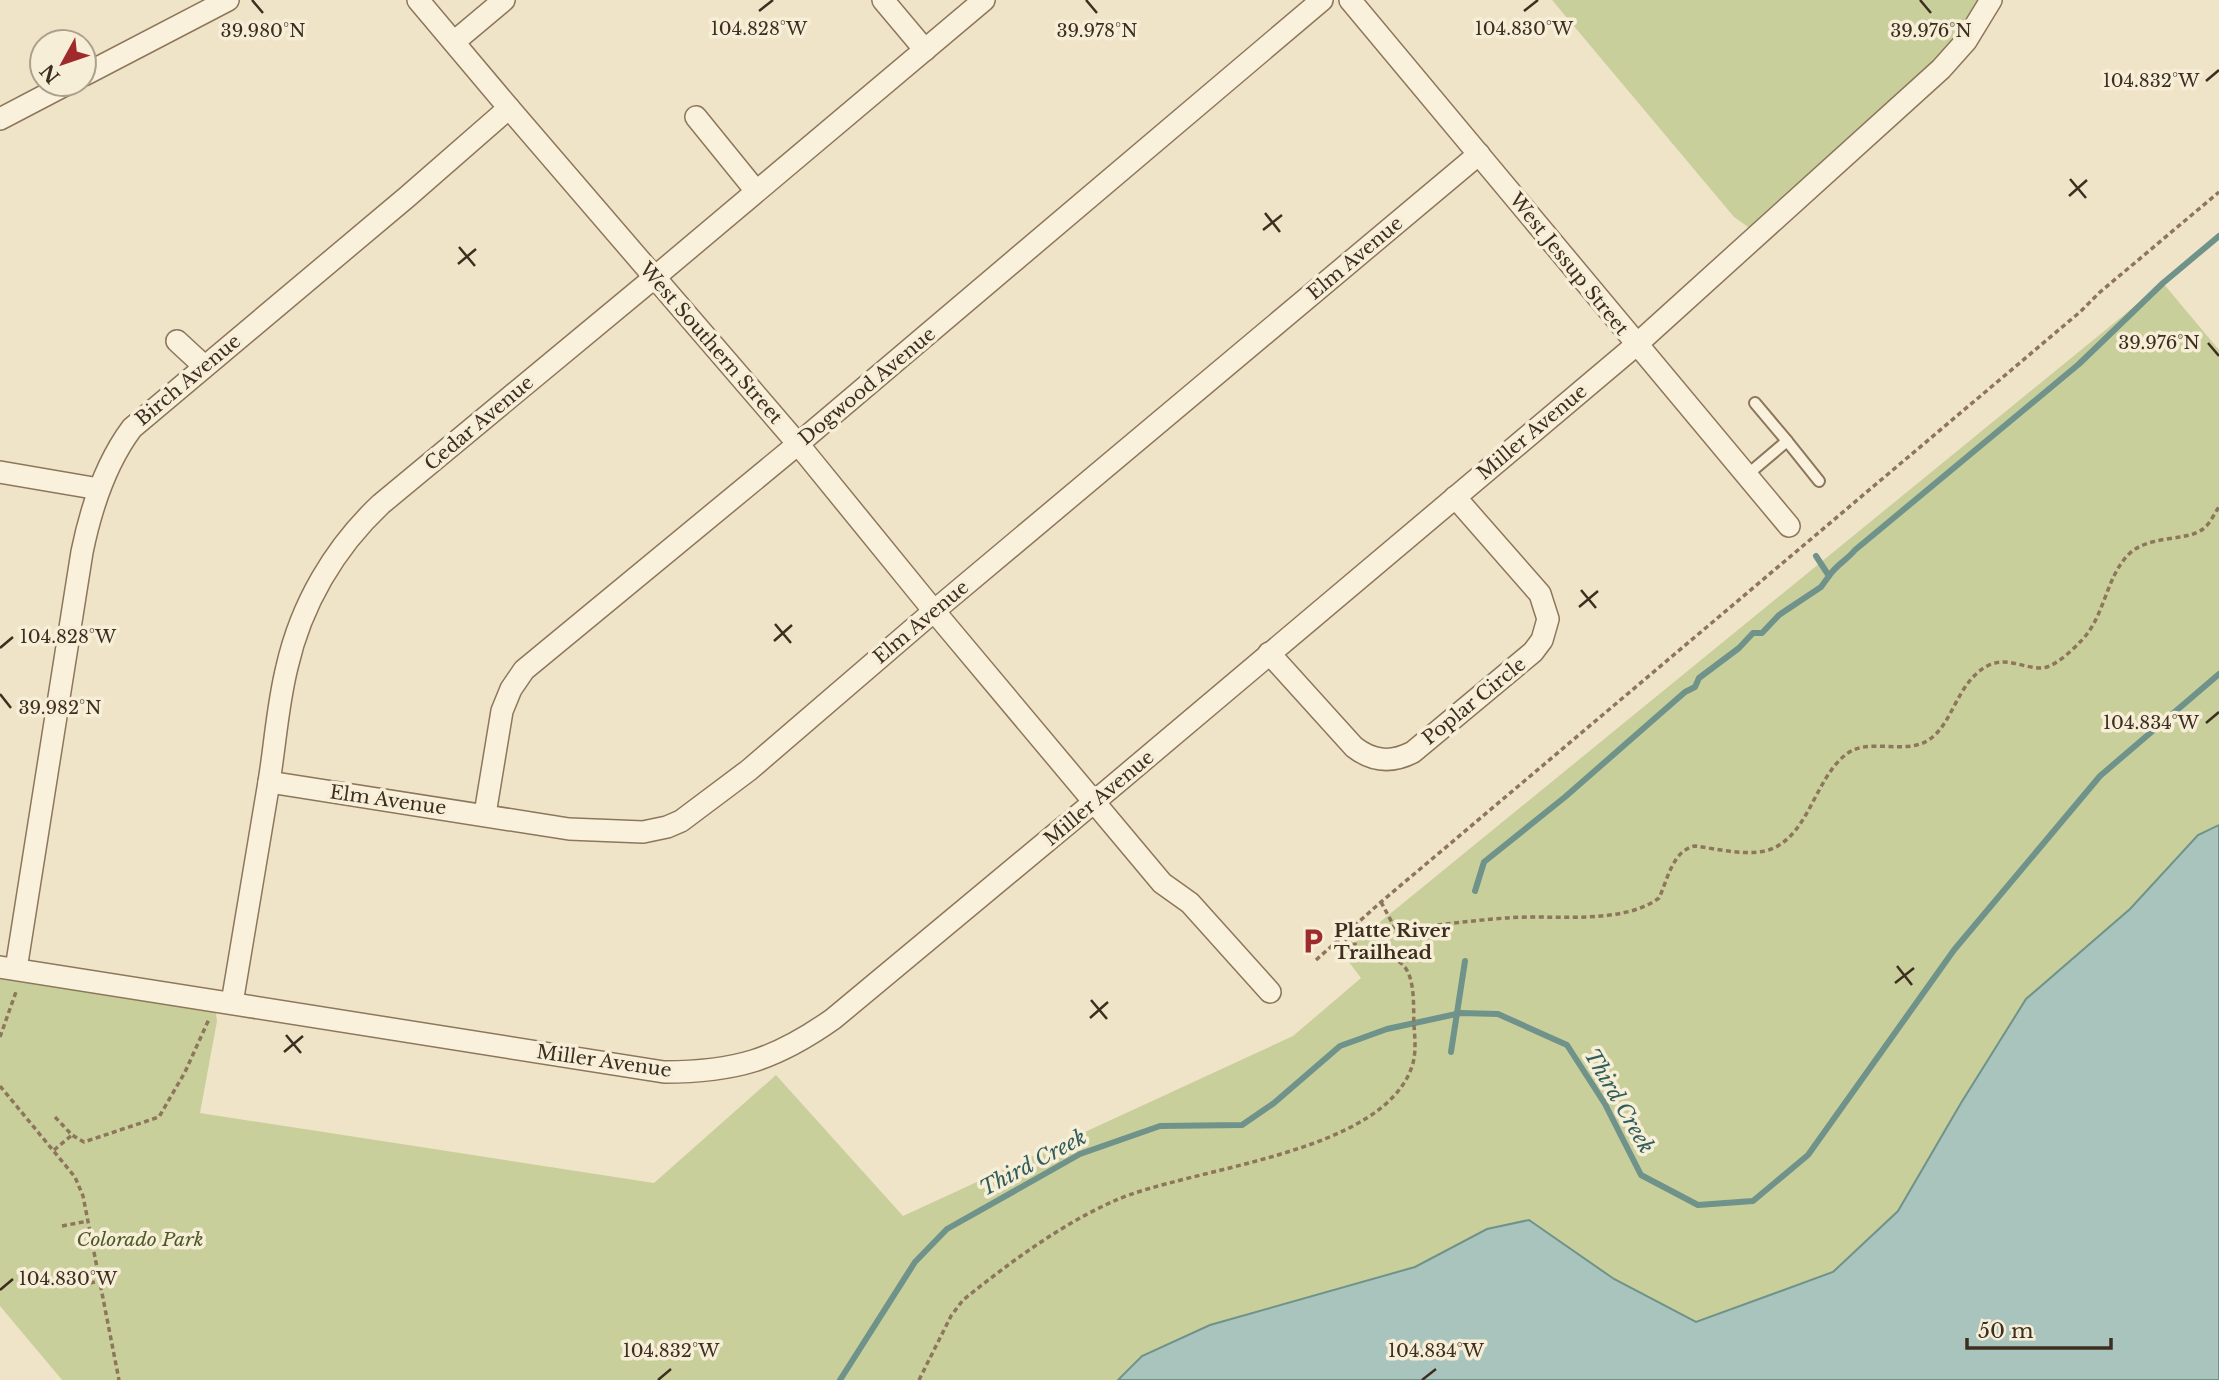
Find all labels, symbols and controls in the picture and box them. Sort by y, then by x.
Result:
text: 104.828°W [711,18,808,40]
text: 104.830°W [1475,18,1574,40]
text: 39.980°N [221,20,305,42]
text: 39.978°N [1057,20,1137,42]
text: 39.976°N [1890,20,1972,42]
north arrow [28,28,98,98]
text: N [36,59,65,88]
text: 104.832°W [2103,70,2200,92]
street label: West Jessup Street [1504,187,1634,340]
street label: Elm Avenue [1303,211,1407,305]
street label: West Southern Street [634,257,788,429]
street label: Dogwood Avenue [794,322,940,450]
street label: Birch Avenue [131,329,245,431]
text: 39.976°N [2118,332,2200,354]
street label: Cedar Avenue [420,371,538,475]
street label: Miller Avenue [1472,379,1592,485]
street label: Elm Avenue [869,575,973,669]
text: 104.828°W [20,626,117,648]
street label: Poplar Circle [1418,652,1530,750]
text: 39.982°N [19,697,102,719]
text: 104.834°W [2103,712,2200,734]
street label: Miller Avenue [1039,745,1159,851]
street label: Elm Avenue [328,780,448,820]
place label: Platte River Trailhead [1334,919,1451,964]
parking icon: Platte River Trailhead [1298,926,1328,956]
street label: Miller Avenue [535,1040,673,1082]
water label: Third Creek [1579,1044,1659,1158]
water label: Third Creek [975,1124,1091,1202]
park label: Colorado Park [77,1228,203,1251]
text: 104.830°W [19,1268,118,1290]
scale bar [1967,1306,2110,1350]
text: 50 m [1978,1318,2034,1344]
text: 104.832°W [623,1340,720,1362]
text: 104.834°W [1388,1340,1485,1362]

